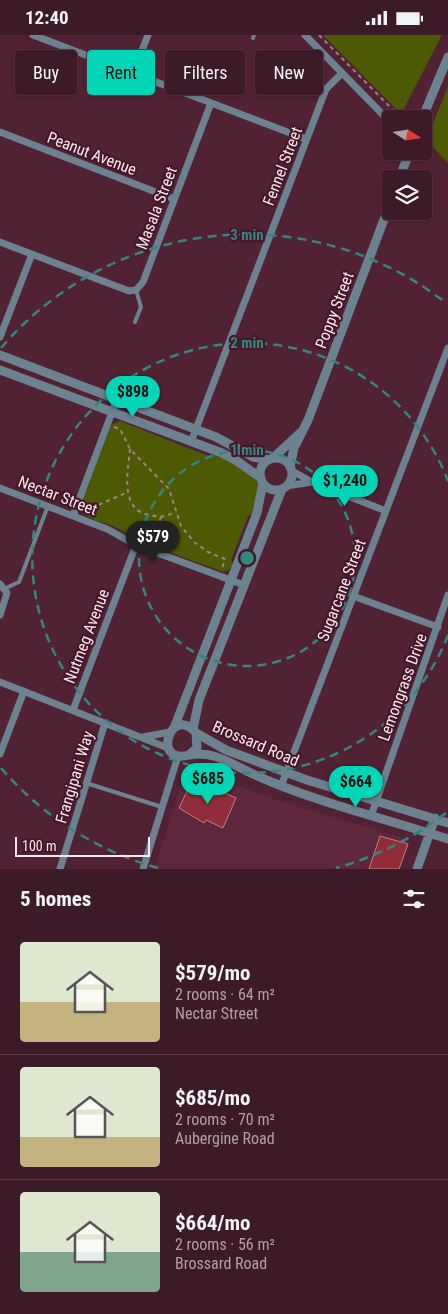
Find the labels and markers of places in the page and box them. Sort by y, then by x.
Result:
pin: $898 [103,375,163,418]
pin: $1,240 [304,465,386,507]
pin: $579 [123,521,183,563]
centre of rings [238,549,256,567]
pin: $685 [178,763,238,805]
pin: $664 [326,765,386,808]

